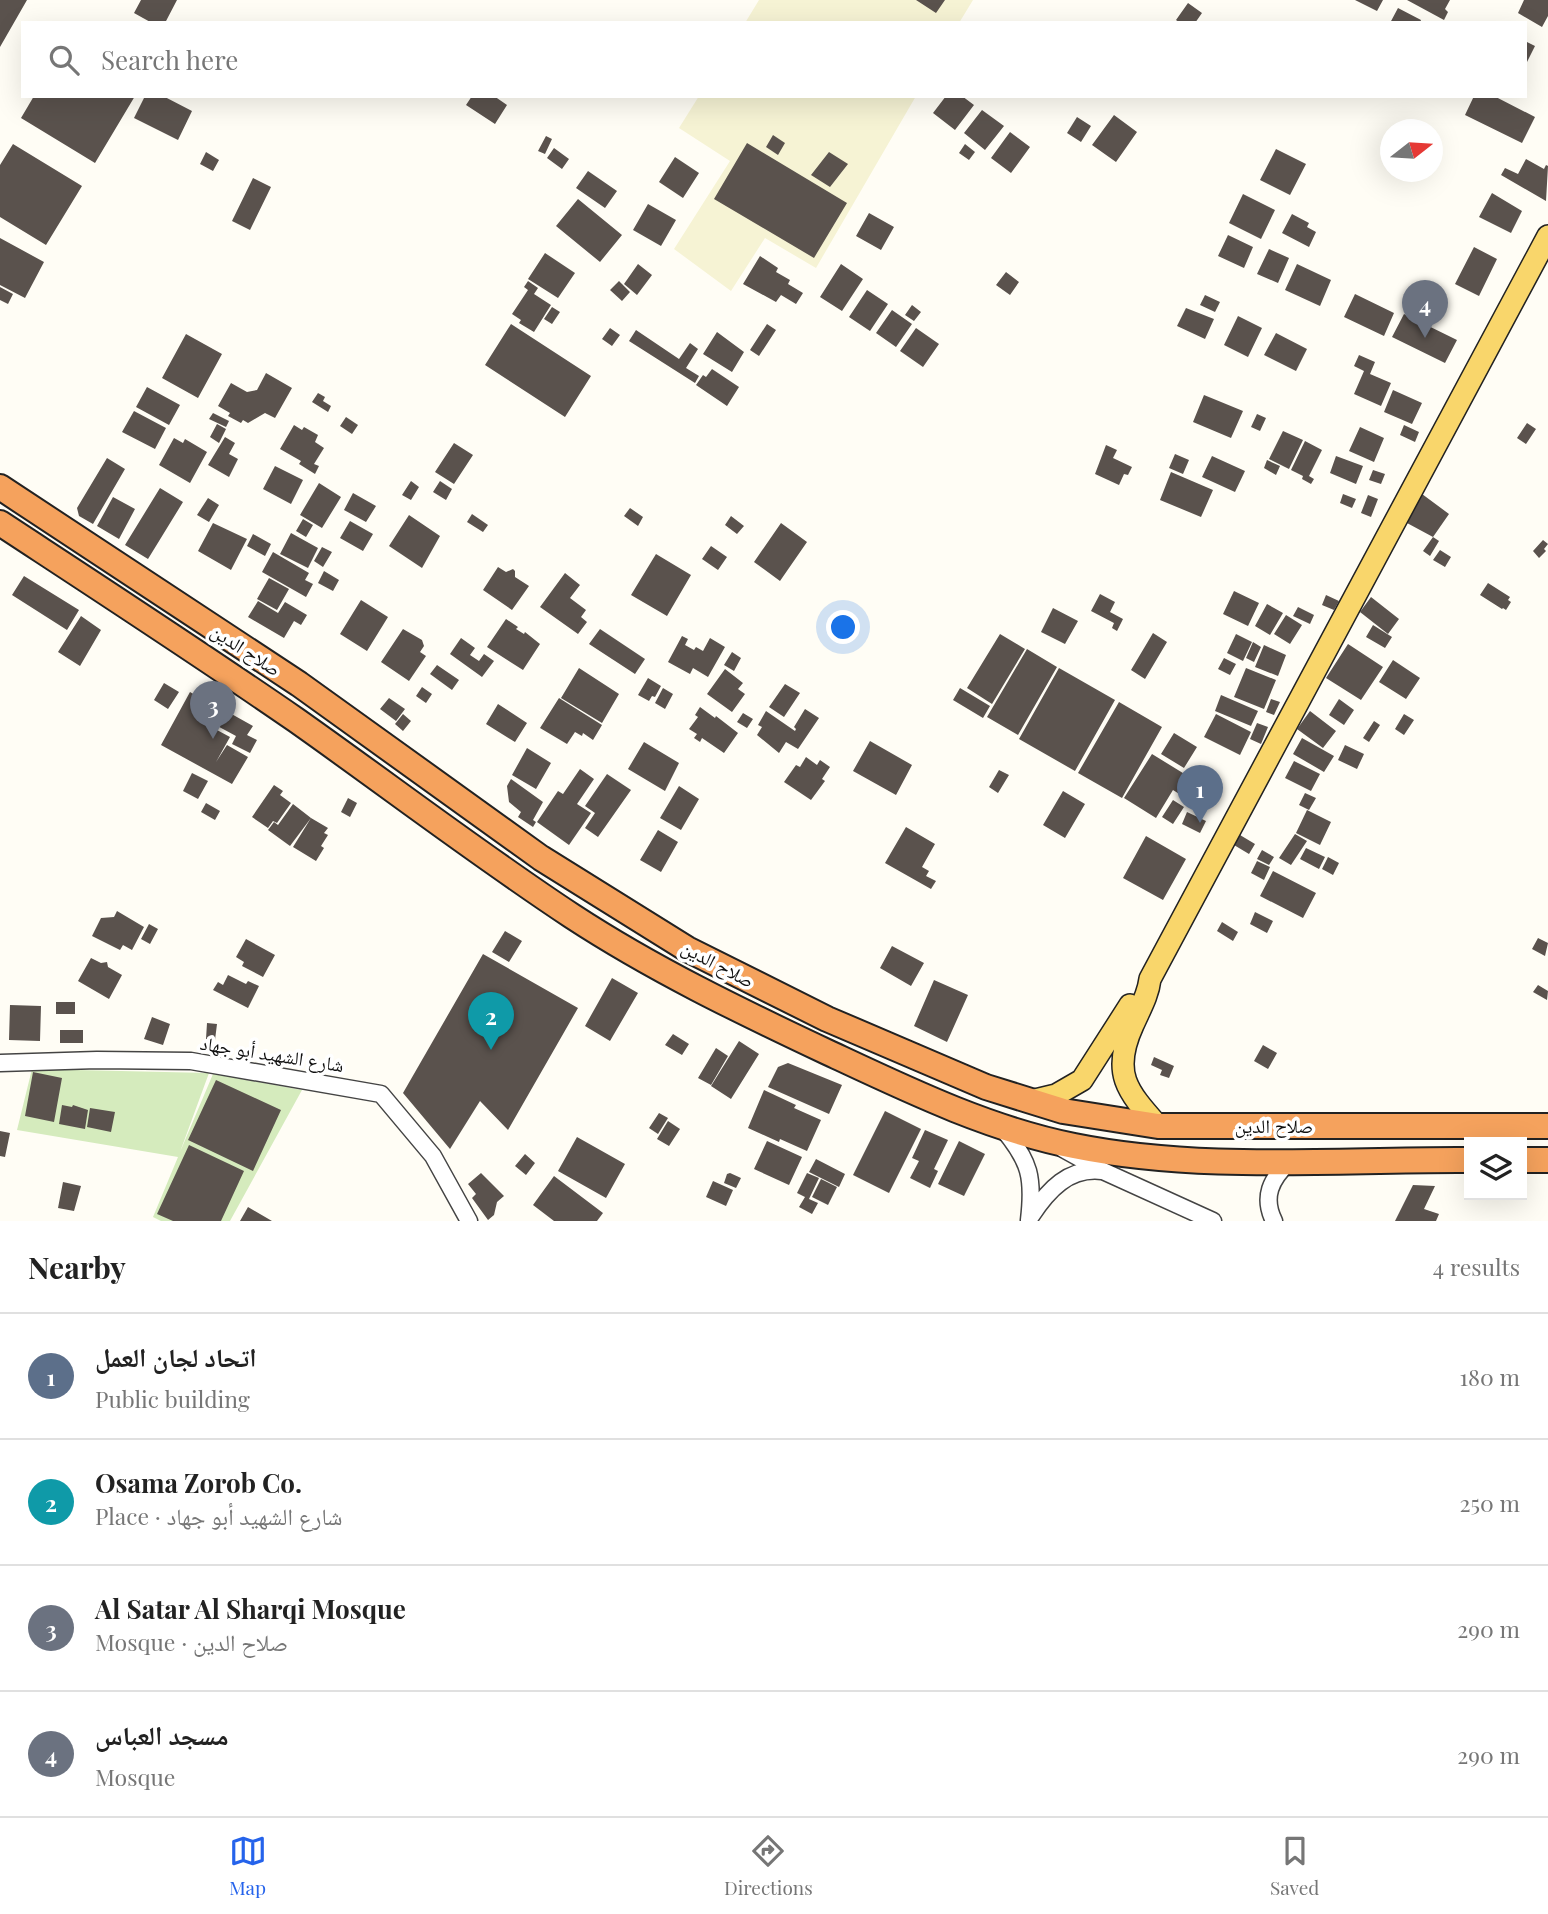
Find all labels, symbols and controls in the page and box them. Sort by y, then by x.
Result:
search box [21,21,1527,98]
icon: search [45,41,83,79]
text: Search here [101,42,238,77]
north arrow [1380,119,1443,182]
pin: 4 [1402,280,1448,338]
your location [826,610,860,644]
street label: صلاح الدين [207,617,287,681]
pin: 3 [190,681,236,739]
pin: 1 [1177,765,1223,823]
street label: صلاح الدين [678,933,759,993]
pin: 2 [468,992,514,1050]
street label: شارع الشهيد أبو جهاد [198,1029,346,1077]
street label: صلاح الدين [1235,1112,1313,1138]
map controls [1464,1137,1527,1200]
button: layers [1464,1137,1527,1200]
text: Nearby [28,1247,126,1287]
text: 4 results [1433,1251,1520,1282]
text: اتحاد لجان العمل [95,1339,257,1374]
text: 1 [47,1361,55,1392]
text: 180 m [1460,1361,1520,1392]
text: Public building [95,1383,250,1414]
text: Osama Zorob Co. [95,1465,302,1500]
text: 2 [45,1487,57,1518]
text: 250 m [1459,1487,1520,1518]
text: Place · شارع الشهيد أبو جهاد [95,1500,342,1531]
text: Al Satar Al Sharqi Mosque [95,1591,406,1626]
text: 3 [45,1613,57,1644]
text: 290 m [1457,1613,1520,1644]
text: Mosque · صلاح الدين [95,1626,288,1657]
text: مسجد العباس [95,1717,229,1752]
text: 4 [45,1739,57,1770]
text: 290 m [1457,1739,1520,1770]
text: Mosque [95,1761,175,1792]
tab: Map [229,1832,267,1900]
tab: Directions [724,1832,813,1900]
tab: Saved [1270,1832,1319,1900]

